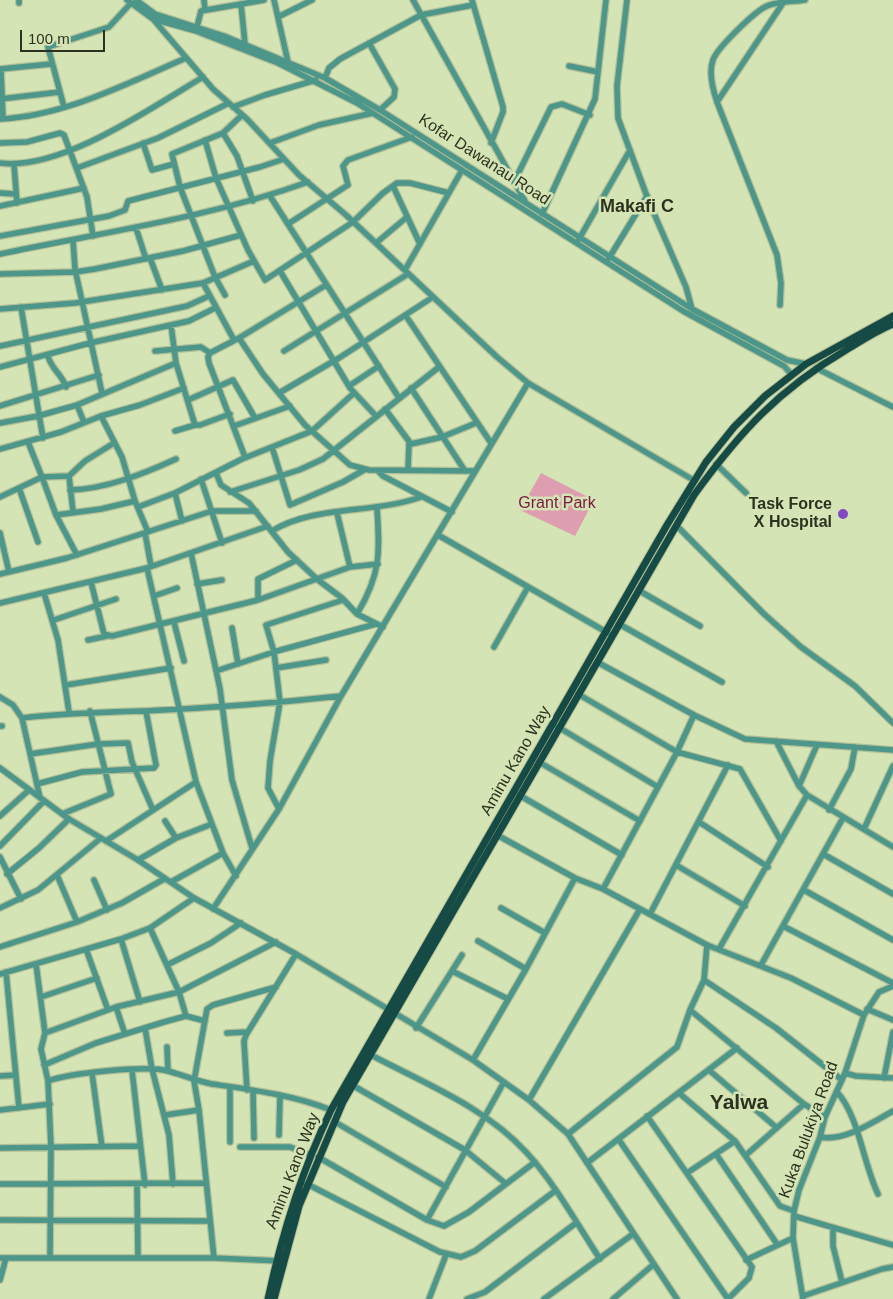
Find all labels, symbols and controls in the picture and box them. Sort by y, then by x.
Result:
scale bar [22,20,108,52]
text: 100 m [28,30,70,47]
street label: Kofar Dawanau Road [415,110,553,210]
district label: Makafi C [600,196,674,218]
park label: Grant Park [518,494,596,514]
place label: Task Force X Hospital [749,495,832,533]
marker: Task Force X Hospital [836,507,850,521]
street label: Aminu Kano Way [477,703,555,819]
street label: Kuka Bulukiya Road [775,1059,843,1201]
district label: Yalwa [710,1090,768,1116]
street label: Aminu Kano Way [262,1110,324,1232]

